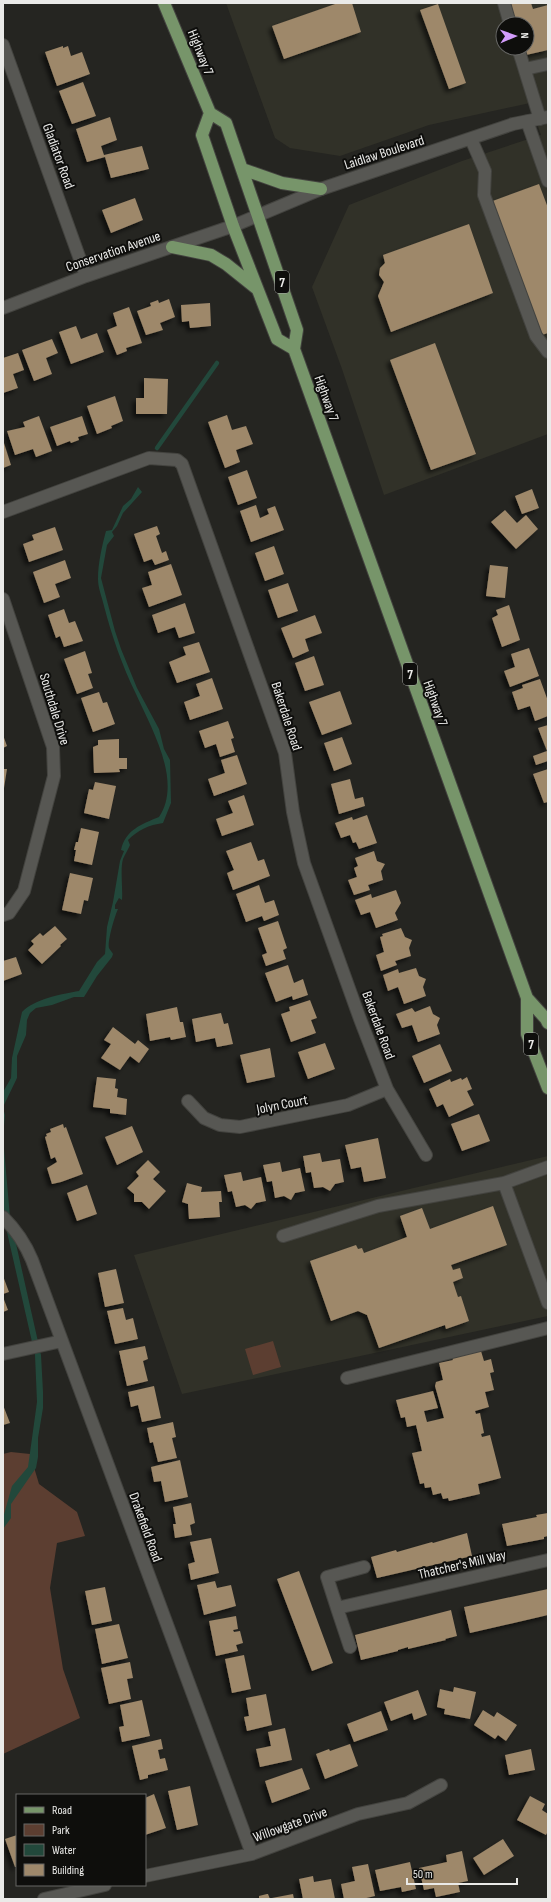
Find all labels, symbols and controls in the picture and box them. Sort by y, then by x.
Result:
north arrow [495,16,535,56]
street label: Highway 7 [184,27,217,78]
text: N [518,33,531,39]
street label: Gladiator Road [39,121,78,191]
street label: Laidlaw Boulevard [342,131,427,173]
street label: Conservation Avenue [64,227,163,276]
road number: 7 [275,271,289,293]
street label: Highway 7 [310,373,343,424]
road number: 7 [403,663,417,685]
street label: Southdale Drive [36,671,73,747]
street label: Highway 7 [419,678,452,729]
street label: Bakerdale Road [267,680,306,753]
street label: Bakerdale Road [358,989,399,1062]
road number: 7 [524,1033,538,1055]
street label: Jolyn Court [254,1091,309,1118]
street label: Drakefield Road [125,1490,166,1564]
street label: Thatcher's Mill Way [417,1546,508,1583]
legend [16,1794,146,1886]
text: Road [52,1803,72,1818]
street label: Willowgate Drive [251,1803,330,1846]
text: Park [52,1823,70,1838]
text: Water [52,1843,76,1858]
scale bar [407,1860,517,1886]
text: Building [52,1863,84,1878]
text: 50 m [413,1867,433,1882]

